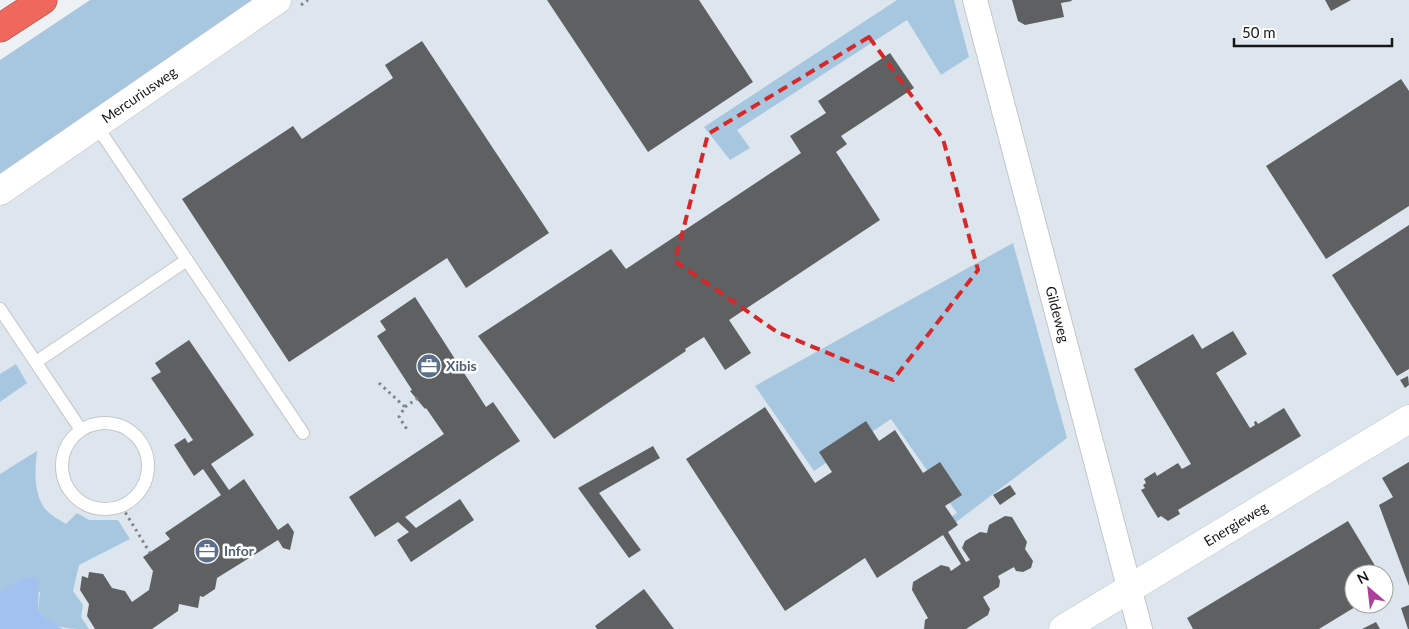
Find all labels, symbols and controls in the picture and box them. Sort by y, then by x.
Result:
scale bar [1234,15,1392,47]
text: 50 m [1242,23,1276,41]
street label: Mercuriusweg [98,63,180,126]
street label: Gildeweg [1042,284,1073,344]
office icon: Xibis [416,353,442,379]
place label: Xibis [446,357,477,374]
street label: Energieweg [1200,498,1270,550]
office icon: Infor [194,538,220,564]
place label: Infor [224,542,255,559]
north arrow [1344,564,1394,614]
text: N [1354,567,1371,587]

